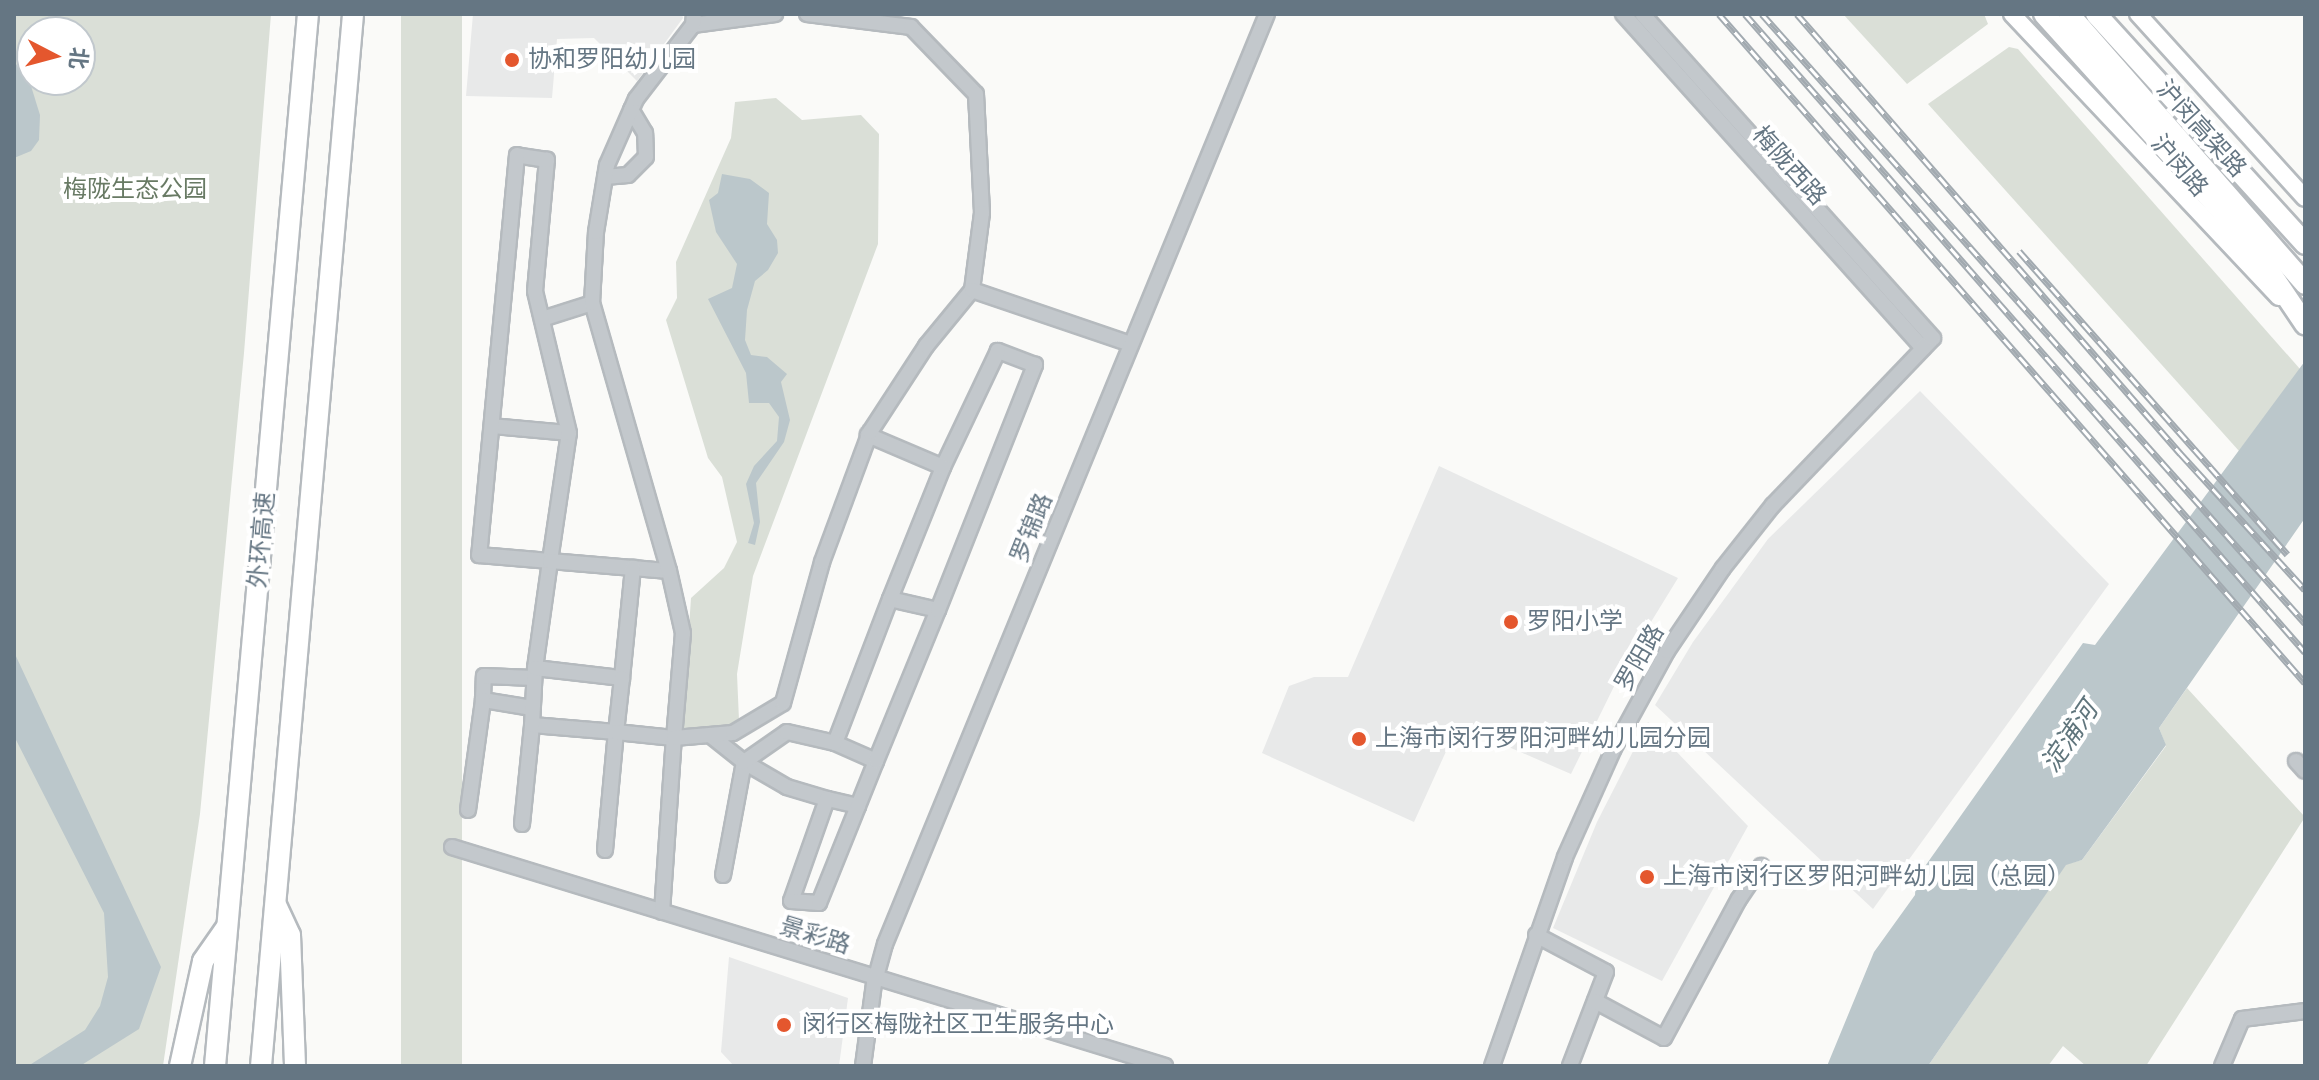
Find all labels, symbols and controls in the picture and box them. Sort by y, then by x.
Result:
north arrow [16,16,96,96]
text: 北 [61,46,95,71]
place label: 协和罗阳幼儿园 [528,46,696,74]
marker: 协和罗阳幼儿园 [503,51,521,69]
street label: 沪闵高架路 [2150,75,2252,183]
street label: 梅陇西路 [1746,121,1832,211]
street label: 沪闵路 [2145,129,2213,203]
park label: 梅陇生态公园 [63,176,207,204]
street label: 罗锦路 [1005,489,1059,567]
street label: 外环高速 [243,491,281,589]
place label: 罗阳小学 [1527,608,1623,636]
marker: 罗阳小学 [1502,613,1520,631]
street label: 罗阳路 [1610,620,1670,696]
water label: 淀浦河 [2035,696,2105,778]
place label: 上海市闵行罗阳河畔幼儿园分园 [1375,725,1711,753]
marker: 上海市闵行罗阳河畔幼儿园分园 [1350,730,1368,748]
place label: 上海市闵行区罗阳河畔幼儿园（总园） [1663,863,2071,891]
marker: 上海市闵行区罗阳河畔幼儿园（总园） [1638,868,1656,886]
street label: 景彩路 [776,912,854,960]
place label: 闵行区梅陇社区卫生服务中心 [802,1011,1114,1039]
marker: 闵行区梅陇社区卫生服务中心 [773,1014,795,1036]

